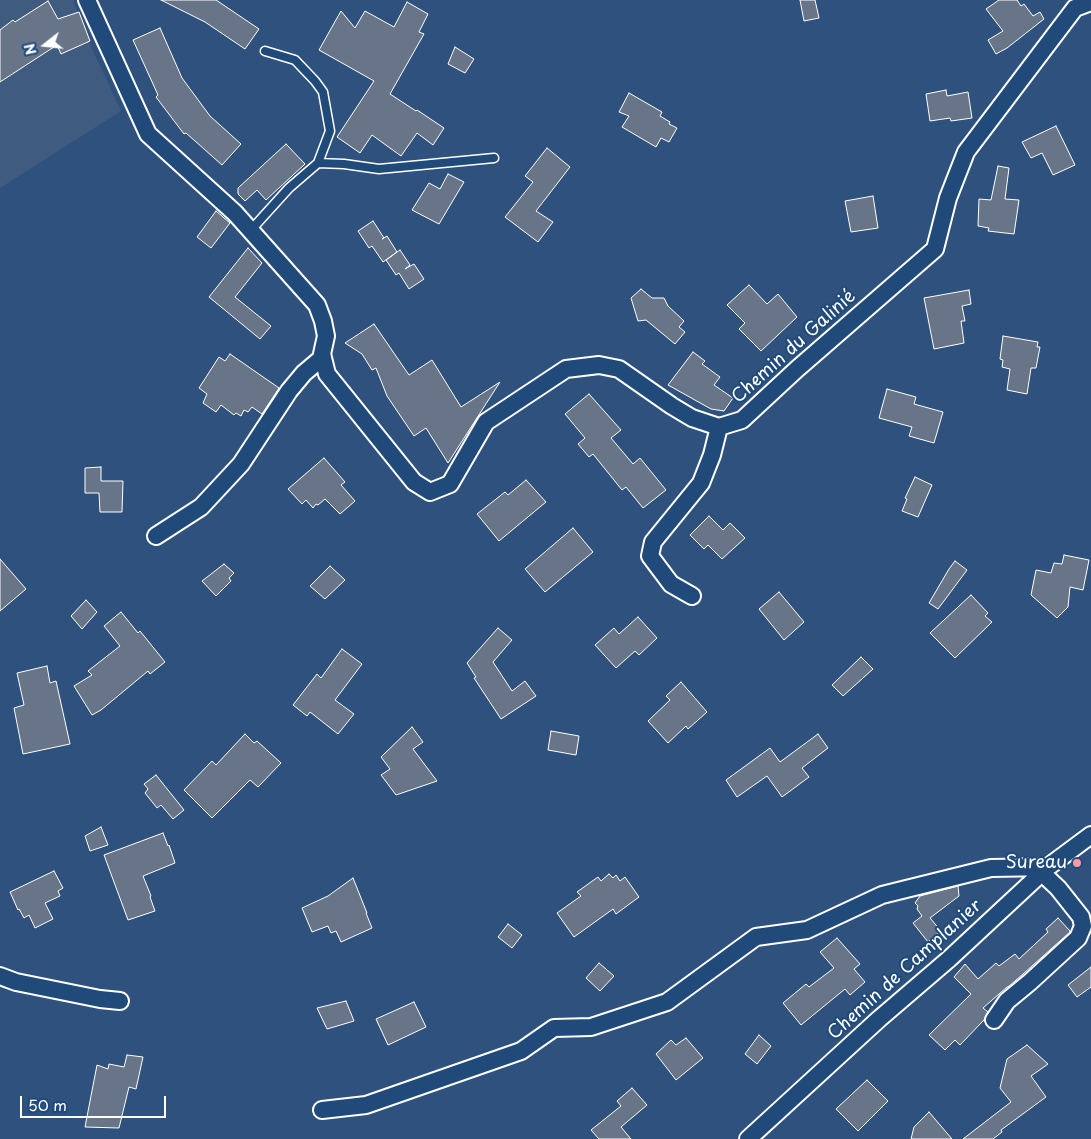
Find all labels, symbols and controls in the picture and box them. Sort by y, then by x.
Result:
north arrow [20,20,70,70]
text: N [18,41,42,57]
street label: Chemin du Galinié [728,286,860,408]
place label: Sureau [1006,852,1067,874]
marker: Sureau [1071,857,1083,869]
street label: Chemin de Camplanier [824,895,986,1045]
scale bar [22,1086,169,1118]
text: 50 m [28,1093,67,1116]

